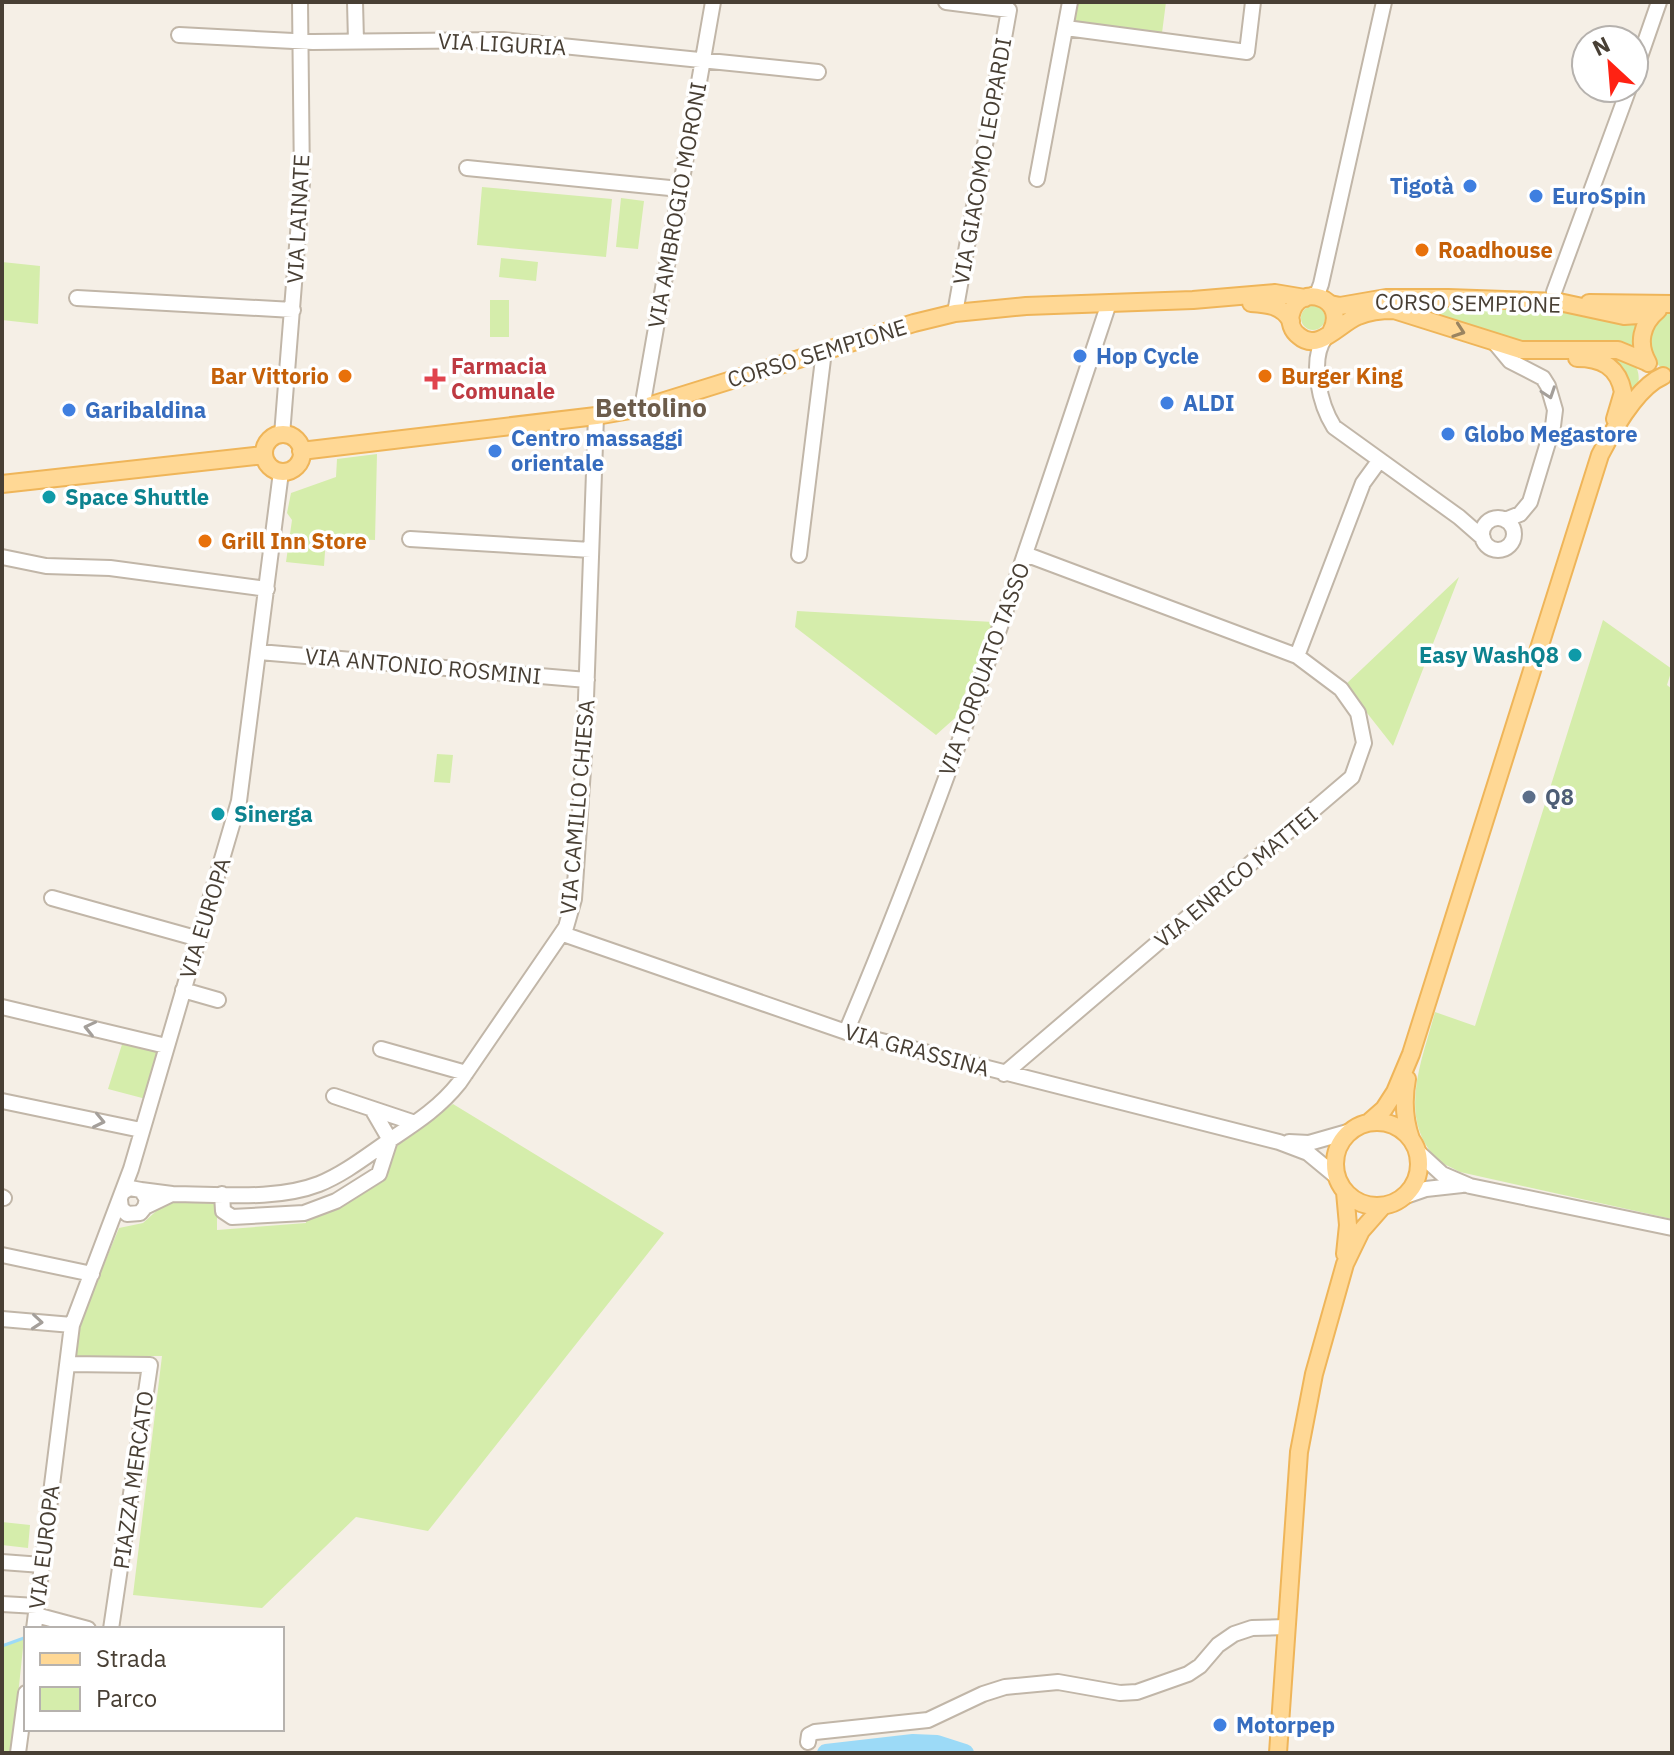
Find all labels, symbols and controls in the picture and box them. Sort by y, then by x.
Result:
north arrow [1570,24,1650,104]
street label: VIA LIGURIA [437,26,567,61]
text: N [1587,29,1615,62]
street label: VIA GIACOMO LEOPARDI [945,35,1018,287]
street label: VIA AMBROGIO MORONI [641,80,712,330]
street label: VIA LAINATE [280,154,315,284]
place label: Tigotà [1390,171,1454,200]
marker: Tigotà [1461,177,1479,195]
place label: EuroSpin [1552,181,1646,210]
marker: EuroSpin [1527,187,1545,205]
place label: Roadhouse [1438,235,1553,264]
marker: Roadhouse [1413,241,1431,259]
street label: CORSO SEMPIONE [1375,286,1561,319]
street label: CORSO SEMPIONE [724,311,910,394]
one-way arrow [1452,321,1466,337]
place label: Hop Cycle [1096,341,1199,370]
marker: Hop Cycle [1071,347,1089,365]
place label: Farmacia Comunale [451,351,555,405]
place label: Bar Vittorio [210,361,329,390]
place label: Burger King [1281,361,1404,390]
marker: Bar Vittorio [336,367,354,385]
marker: Burger King [1256,367,1274,385]
marker: Farmacia Comunale [426,370,444,388]
one-way arrow [1540,385,1556,399]
place label: ALDI [1183,388,1235,417]
district label: Bettolino [595,390,707,424]
marker: ALDI [1158,394,1176,412]
place label: Garibaldina [85,395,206,424]
marker: Garibaldina [60,401,78,419]
place label: Globo Megastore [1464,419,1638,448]
place label: Centro massaggi orientale [511,423,683,477]
marker: Globo Megastore [1439,425,1457,443]
marker: Centro massaggi orientale [486,442,504,460]
place label: Space Shuttle [65,482,209,511]
marker: Space Shuttle [40,488,58,506]
place label: Grill Inn Store [221,526,367,555]
marker: Grill Inn Store [196,532,214,550]
street label: VIA TORQUATO TASSO [931,558,1036,780]
place label: Easy WashQ8 [1419,640,1559,669]
street label: VIA ANTONIO ROSMINI [304,641,542,690]
marker: Easy WashQ8 [1566,646,1584,664]
street label: VIA CAMILLO CHIESA [553,698,600,916]
place label: Q8 [1545,782,1574,811]
marker: Q8 [1520,788,1538,806]
place label: Sinerga [234,799,313,828]
street label: VIA ENRICO MATTEI [1148,800,1323,954]
marker: Sinerga [209,805,227,823]
street label: VIA EUROPA [172,854,237,982]
street label: VIA GRASSINA [842,1016,993,1083]
one-way arrow [84,1020,98,1037]
one-way arrow [92,1112,105,1129]
one-way arrow [31,1313,44,1330]
street label: PIAZZA MERCATO [106,1389,159,1571]
street label: VIA EUROPA [21,1483,66,1611]
legend [24,1627,284,1731]
text: Strada [96,1642,167,1674]
text: Parco [96,1682,157,1714]
place label: Motorpep [1236,1710,1335,1739]
marker: Motorpep [1211,1716,1229,1734]

